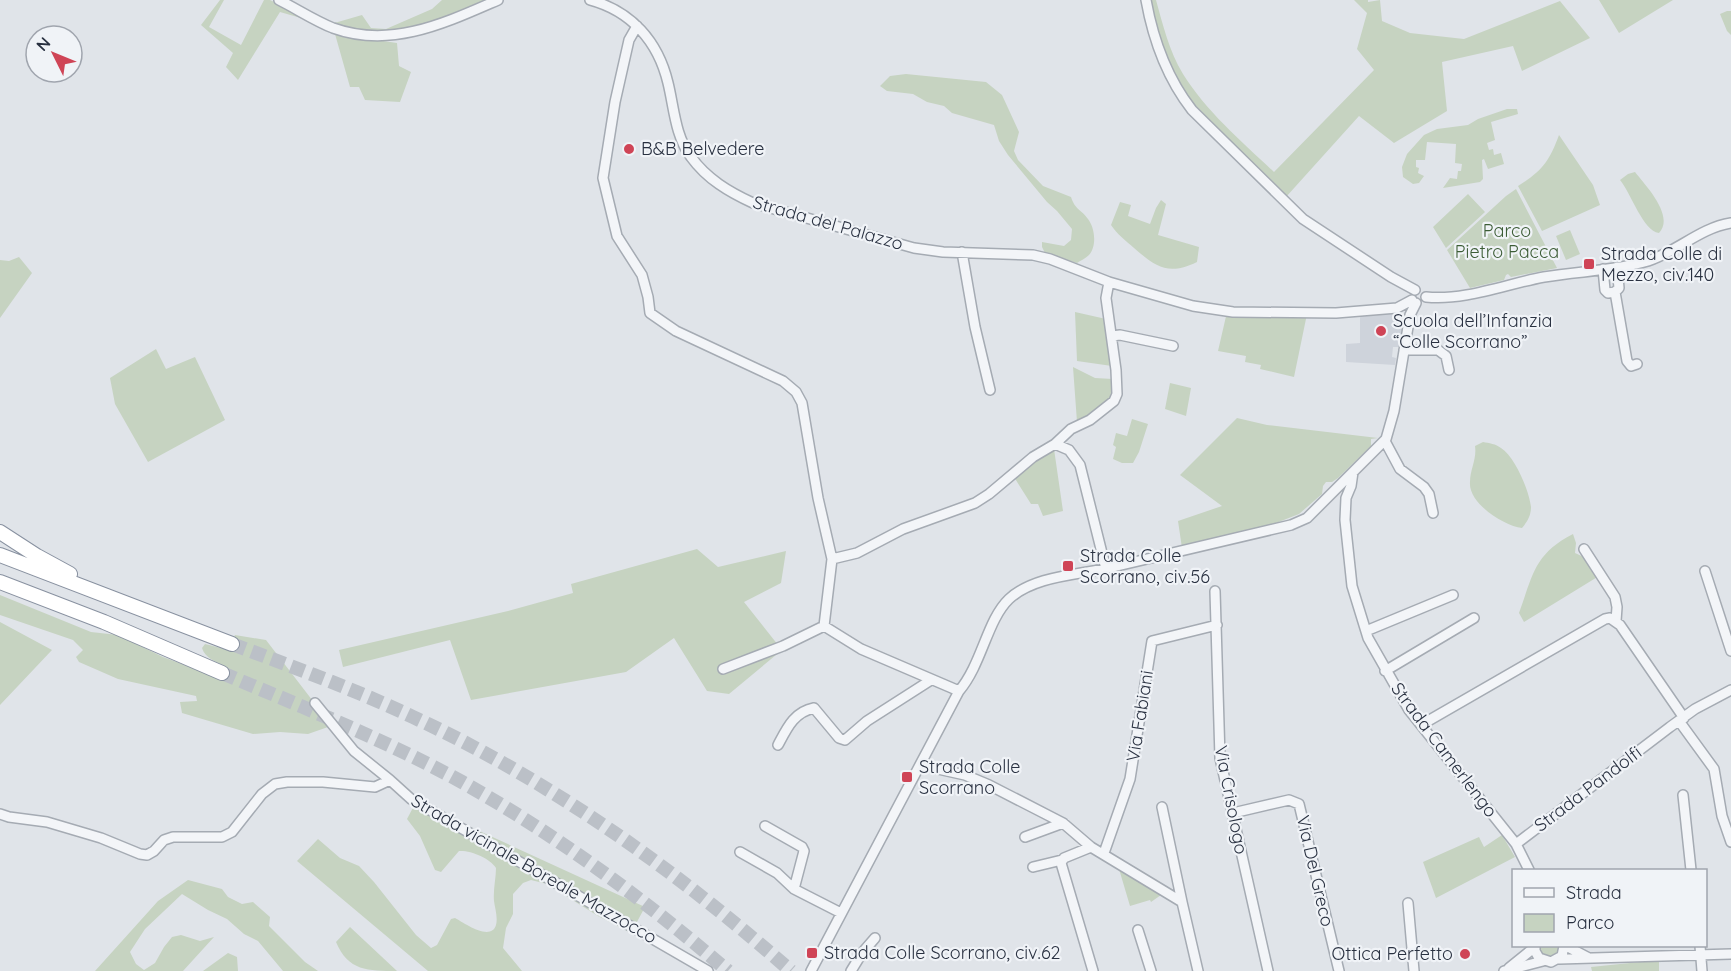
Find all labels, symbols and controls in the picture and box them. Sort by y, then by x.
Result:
north arrow [24,24,84,84]
text: N [32,33,54,55]
place label: B&B Belvedere [641,137,765,160]
marker: B&B Belvedere [622,142,636,156]
street label: Strada del Palazzo [750,190,906,255]
park label: Parco Pietro Pacca [1455,219,1559,263]
place label: Strada Colle di Mezzo, civ.140 [1601,242,1722,286]
marker: Strada Colle di Mezzo, civ.140 [1582,257,1596,271]
place label: Scuola dell’Infanzia “Colle Scorrano” [1393,309,1552,353]
marker: Scuola dell’Infanzia “Colle Scorrano” [1374,324,1388,338]
place label: Strada Colle Scorrano, civ.56 [1080,544,1210,588]
marker: Strada Colle Scorrano, civ.56 [1061,559,1075,573]
street label: Via Fabiani [1121,669,1158,763]
street label: Strada Camerlengo [1386,678,1503,822]
street label: Strada Pandolfi [1529,741,1646,837]
street label: Via Crisologo [1210,744,1253,856]
place label: Strada Colle Scorrano [919,755,1020,799]
marker: Strada Colle Scorrano [900,770,914,784]
street label: Strada vicinale Boreale Mazzocco [407,789,661,949]
street label: Via Del Greco [1292,813,1339,929]
legend [1512,869,1707,947]
text: Strada [1566,881,1622,904]
text: Parco [1566,911,1614,934]
place label: Strada Colle Scorrano, civ.62 [824,941,1061,964]
place label: Ottica Perfetto [1331,942,1453,965]
marker: Strada Colle Scorrano, civ.62 [805,946,819,960]
marker: Ottica Perfetto [1458,947,1472,961]

